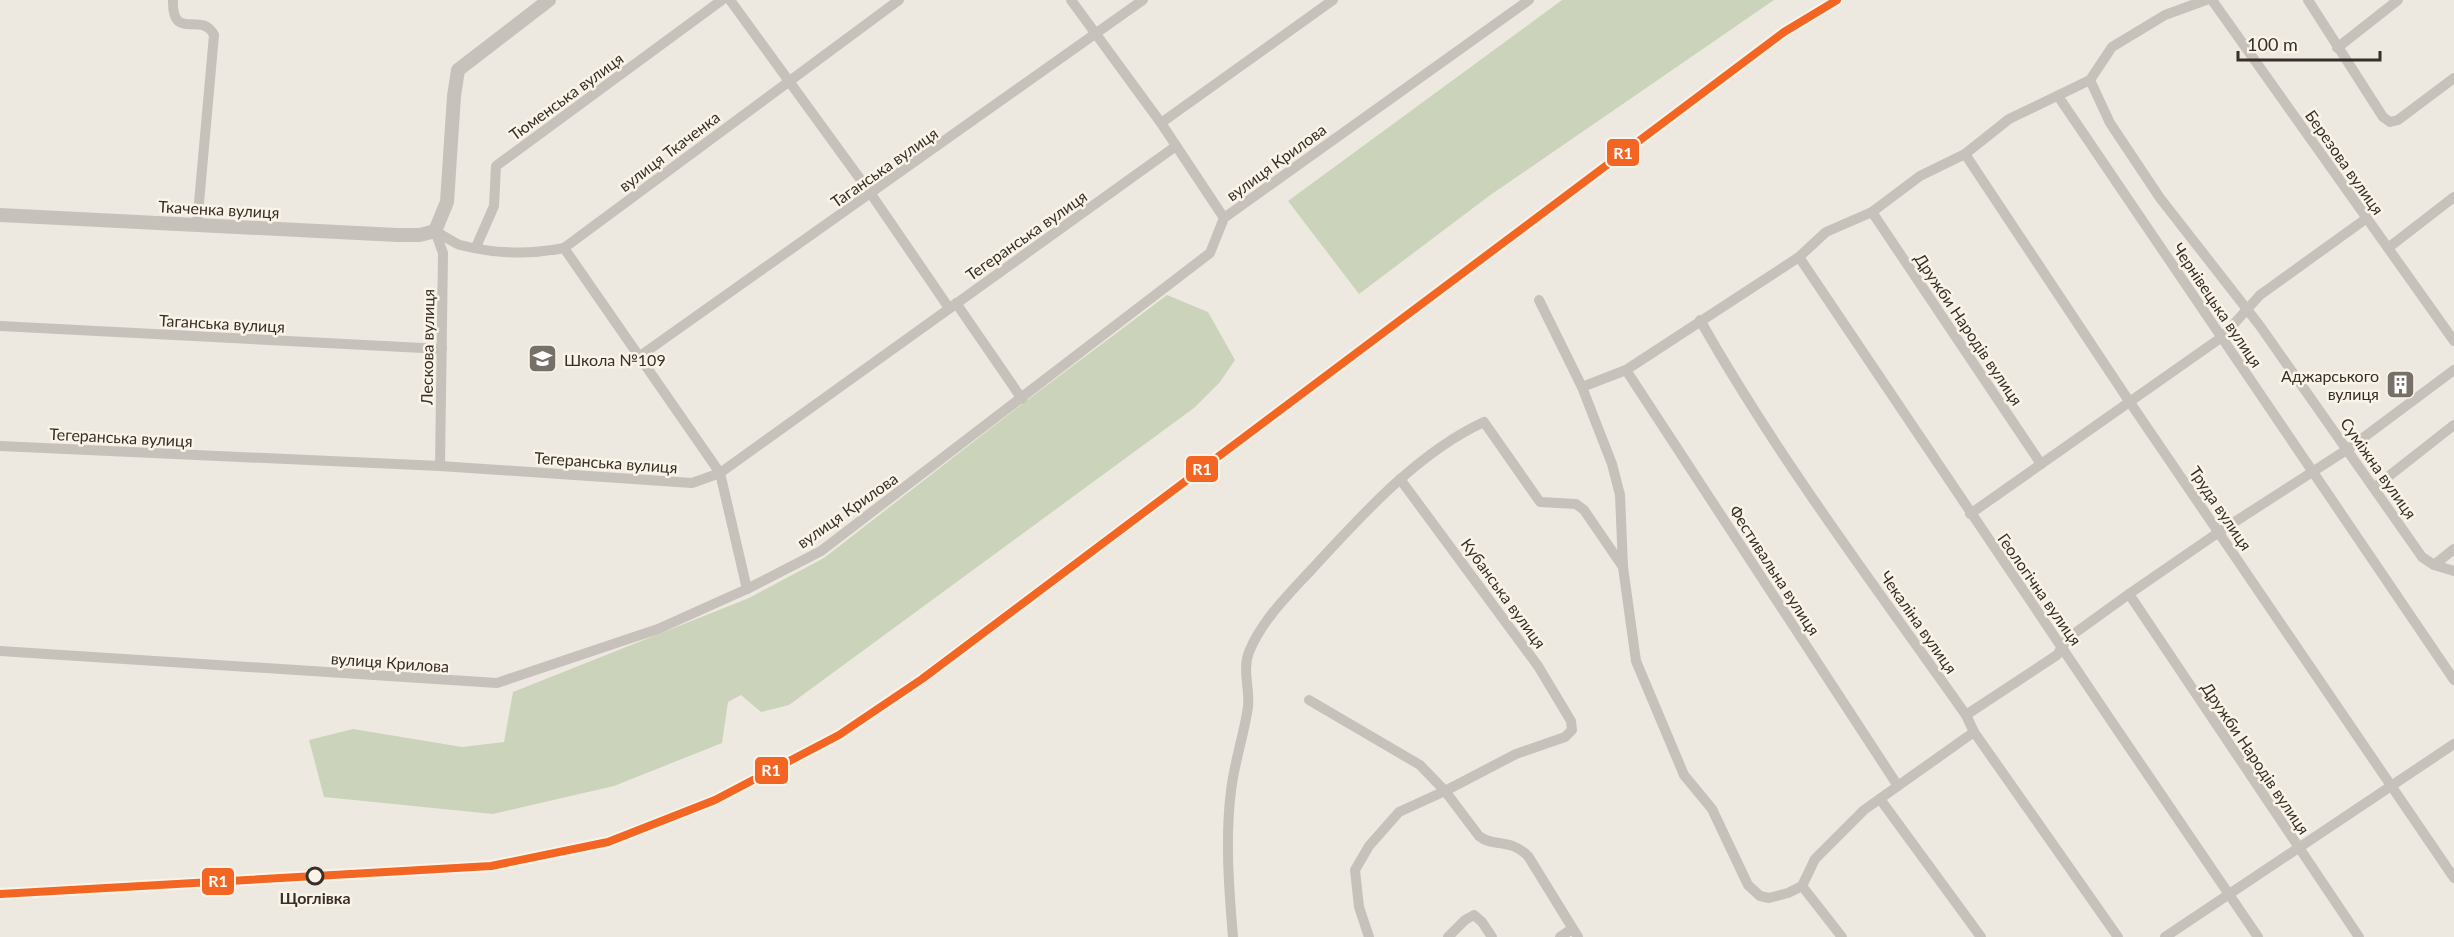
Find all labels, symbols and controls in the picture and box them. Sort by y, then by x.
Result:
scale bar [2238,24,2380,62]
text: 100 m [2247,33,2298,55]
street label: Тюменська вулиця [505,48,627,144]
street label: Березова вулиця [2302,106,2388,218]
street label: вулиця Ткаченка [615,107,723,195]
street label: вулиця Крилова [1222,119,1330,205]
street label: Таганська вулиця [827,123,941,211]
line badge: R1 [1606,138,1640,167]
text: R1 [1613,143,1633,162]
street label: Тегеранська вулиця [962,186,1090,284]
street label: Ткаченка вулиця [158,196,280,222]
street label: Чернівецька вулиця [2169,239,2267,371]
street label: Дружби Народів вулиця [1911,249,2027,409]
street label: Лескова вулиця [416,289,438,406]
street label: Таганська вулиця [159,310,285,336]
school or university icon: Школа №109 [527,343,559,375]
place label: Школа №109 [564,350,666,369]
place label: Аджарського вулиця [2281,366,2379,403]
building icon: Аджарського вулиця [2384,368,2416,400]
street label: Суміжна вулиця [2337,414,2421,522]
street label: Тегеранська вулиця [49,424,193,450]
street label: Тегеранська вулиця [534,448,678,476]
line badge: R1 [1185,455,1219,483]
text: R1 [1192,459,1212,478]
street label: Труда вулиця [2186,462,2256,554]
street label: вулиця Крилова [793,468,901,552]
street label: Фестивальна вулиця [1726,501,1824,639]
street label: Геологічна вулиця [1994,529,2086,649]
street label: Кубанська вулиця [1458,534,1550,652]
street label: Чекаліна вулиця [1877,567,1961,677]
street label: вулиця Крилова [330,648,450,676]
street label: Дружби Народів вулиця [2198,678,2314,838]
line badge: R1 [754,756,789,785]
text: R1 [761,760,781,779]
line badge: R1 [201,867,235,896]
marker: Щоглівка [306,867,324,885]
text: R1 [208,871,228,890]
place label: Щоглівка [279,888,351,907]

